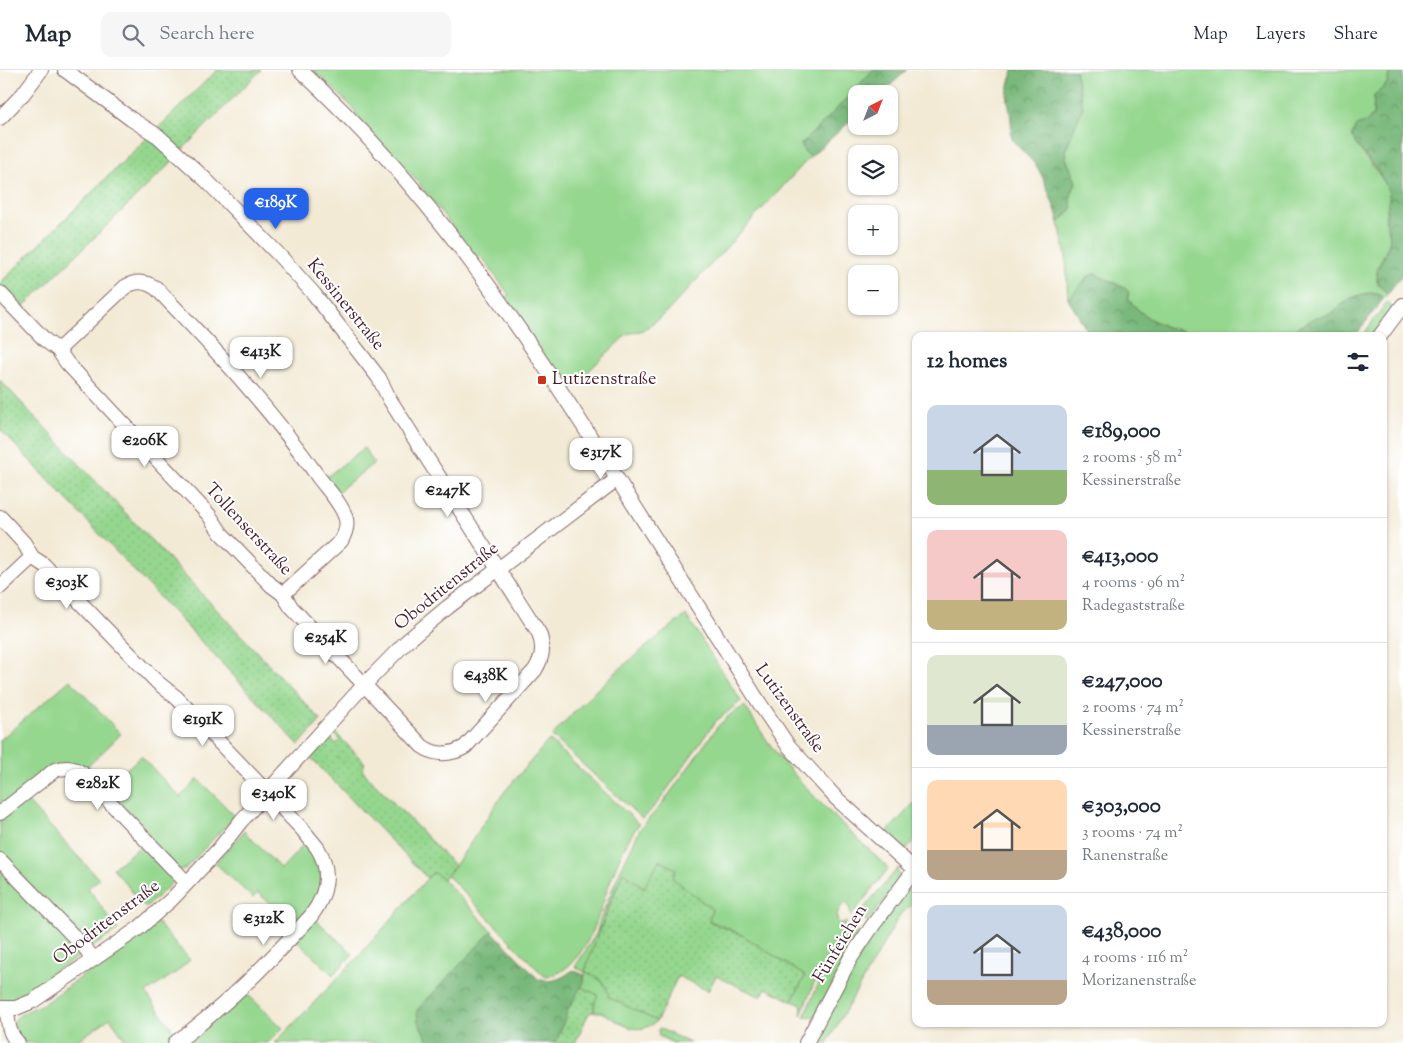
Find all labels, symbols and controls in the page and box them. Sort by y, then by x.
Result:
search box [101,12,451,57]
text: Map [25,18,71,52]
icon: search [119,21,147,49]
text: Search here [159,21,255,48]
text: Map [1193,22,1228,48]
text: Layers [1256,22,1306,48]
text: Share [1334,22,1378,48]
north arrow [848,85,898,135]
map controls [848,85,898,315]
button: layers [848,145,898,195]
pin: €189K [241,188,311,230]
text: €189K [255,192,297,215]
button: + [848,205,898,255]
street label: Kessinerstraße [300,253,390,357]
button: − [848,265,898,315]
pin: €413K [226,336,296,379]
text: €413K [241,341,281,364]
text: 12 homes [927,347,1007,377]
icon: filters [1344,348,1372,376]
place label: Lutizenstraße [552,367,656,393]
marker: Lutizenstraße [536,374,548,386]
text: €189,000 [1082,417,1161,447]
icon: home [967,425,1027,485]
pin: €206K [110,426,180,468]
text: €206K [122,430,168,453]
pin: €317K [566,438,636,480]
text: €317K [580,442,622,465]
text: 2 rooms · 58 m² [1082,447,1182,470]
text: Kessinerstraße [1082,470,1181,493]
pin: €247K [413,476,483,518]
street label: Tollenserstraße [198,478,298,582]
text: €247K [426,480,470,503]
street label: Obodritenstraße [389,537,505,637]
text: €413,000 [1082,542,1158,572]
icon: home [967,550,1027,610]
pin: €303K [32,568,102,610]
text: €303K [46,572,88,595]
text: 4 rooms · 96 m² [1082,572,1185,595]
text: Radegaststraße [1082,595,1185,618]
pin: €254K [291,622,361,665]
text: €254K [305,627,347,650]
street label: Lutizenstraße [748,659,830,759]
pin: €438K [451,660,521,703]
text: €438K [464,665,508,688]
text: €247,000 [1082,667,1163,697]
icon: home [967,675,1027,735]
text: 2 rooms · 74 m² [1082,697,1184,720]
pin: €191K [168,704,238,747]
text: €191K [183,709,223,732]
text: Kessinerstraße [1082,720,1181,743]
pin: €282K [63,768,133,811]
text: €282K [76,773,120,796]
pin: €340K [239,778,309,821]
text: €340K [252,783,296,806]
text: €303,000 [1082,792,1161,822]
icon: home [967,800,1027,860]
text: 3 rooms · 74 m² [1082,822,1183,845]
text: Ranenstraße [1082,845,1168,868]
street label: Obodritenstraße [48,874,166,972]
street label: Fünfeichen [807,900,875,988]
pin: €312K [229,904,299,946]
text: €312K [244,908,284,931]
text: €438,000 [1082,917,1161,947]
icon: home [967,925,1027,985]
text: 4 rooms · 116 m² [1082,947,1188,970]
text: Morizanenstraße [1082,970,1196,993]

